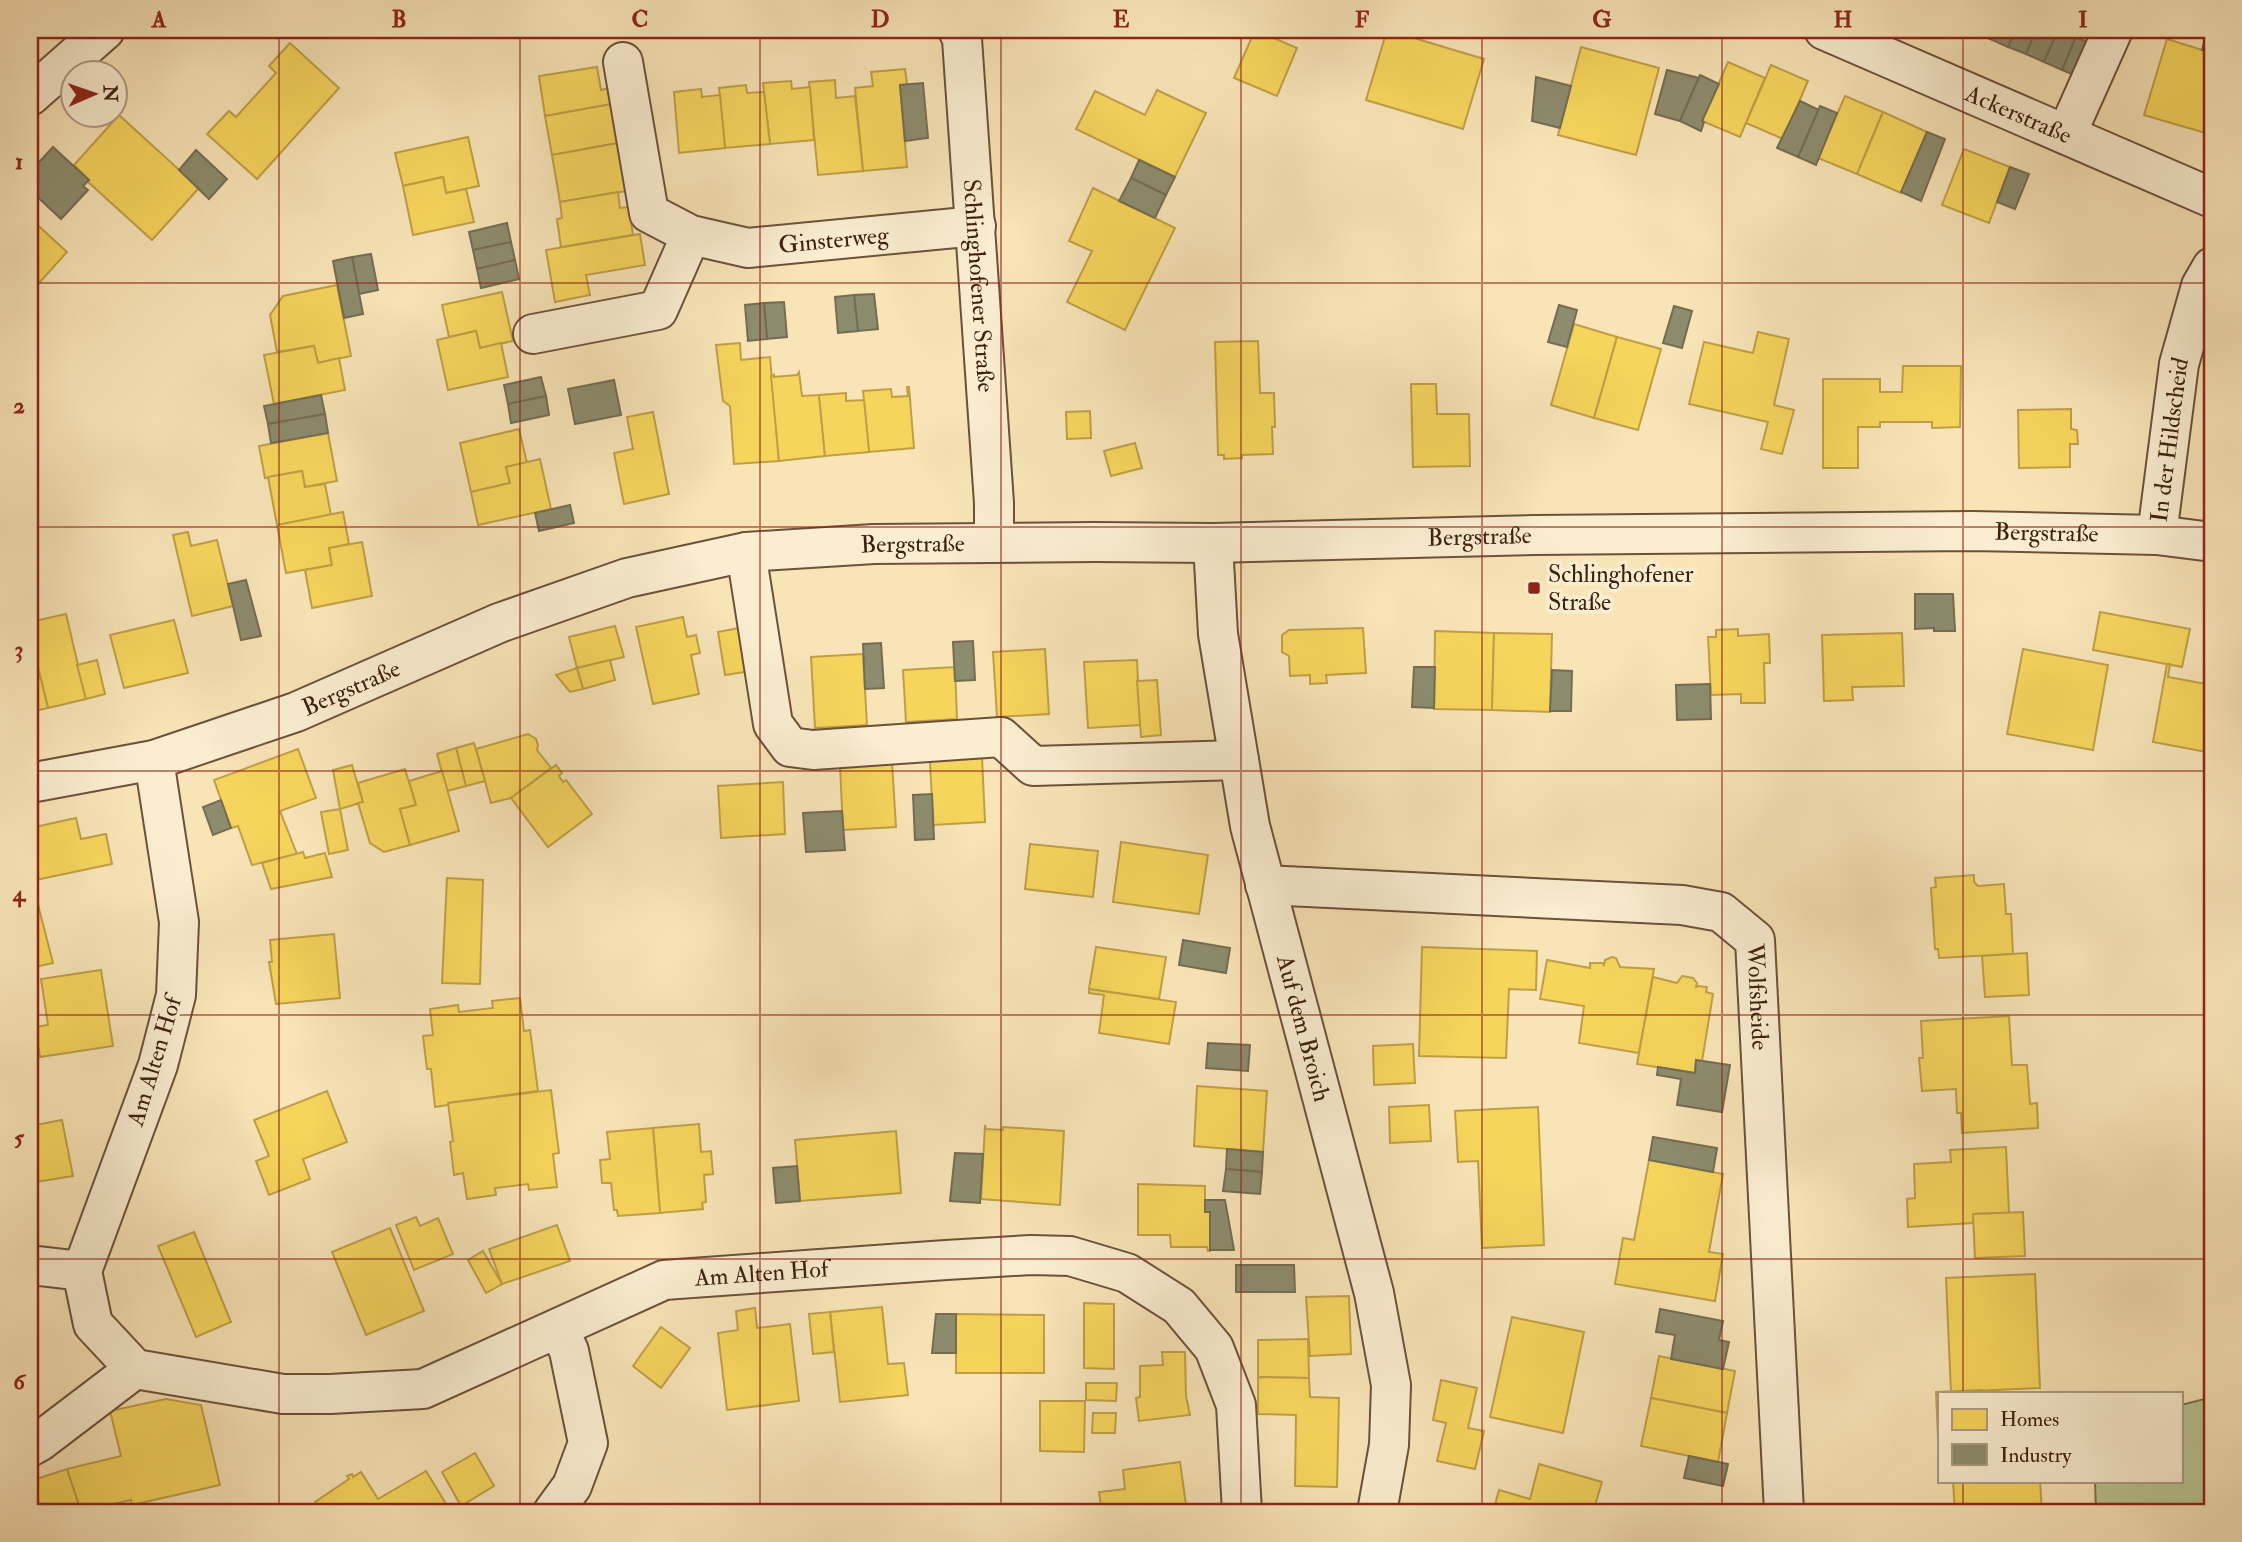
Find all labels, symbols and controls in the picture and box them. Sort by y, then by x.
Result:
text: A [151,5,167,34]
text: B [391,5,407,34]
text: C [632,5,648,34]
text: D [871,5,889,34]
text: E [1113,5,1130,34]
text: F [1355,5,1370,34]
text: G [1592,5,1612,34]
text: H [1834,5,1853,34]
text: I [2078,5,2088,34]
north arrow [60,60,130,130]
street label: Ackerstraße [1959,78,2076,151]
text: N [98,84,122,103]
text: 1 [15,147,23,176]
street label: Schlinghofener Straße [956,178,1001,393]
street label: Ginsterweg [777,219,891,261]
street label: In der Hildscheid [2144,354,2196,524]
text: 2 [13,391,25,420]
street label: Bergstraße [1994,516,2099,550]
street label: Bergstraße [1427,520,1532,554]
street label: Bergstraße [860,528,965,561]
place label: Schlinghofener Straße [1548,559,1694,618]
marker: Schlinghofener Straße [1526,580,1542,596]
text: 3 [15,635,23,664]
street label: Bergstraße [297,653,405,723]
text: 4 [12,879,27,908]
street label: Wolfsheide [1739,942,1776,1051]
street label: Auf dem Broich [1269,951,1338,1105]
street label: Am Alten Hof [120,989,190,1131]
text: 5 [14,1123,25,1152]
street label: Am Alten Hof [693,1253,833,1294]
text: 6 [13,1367,27,1396]
legend [1938,1392,2182,1482]
text: Homes [2000,1406,2059,1433]
text: Industry [2000,1442,2072,1469]

